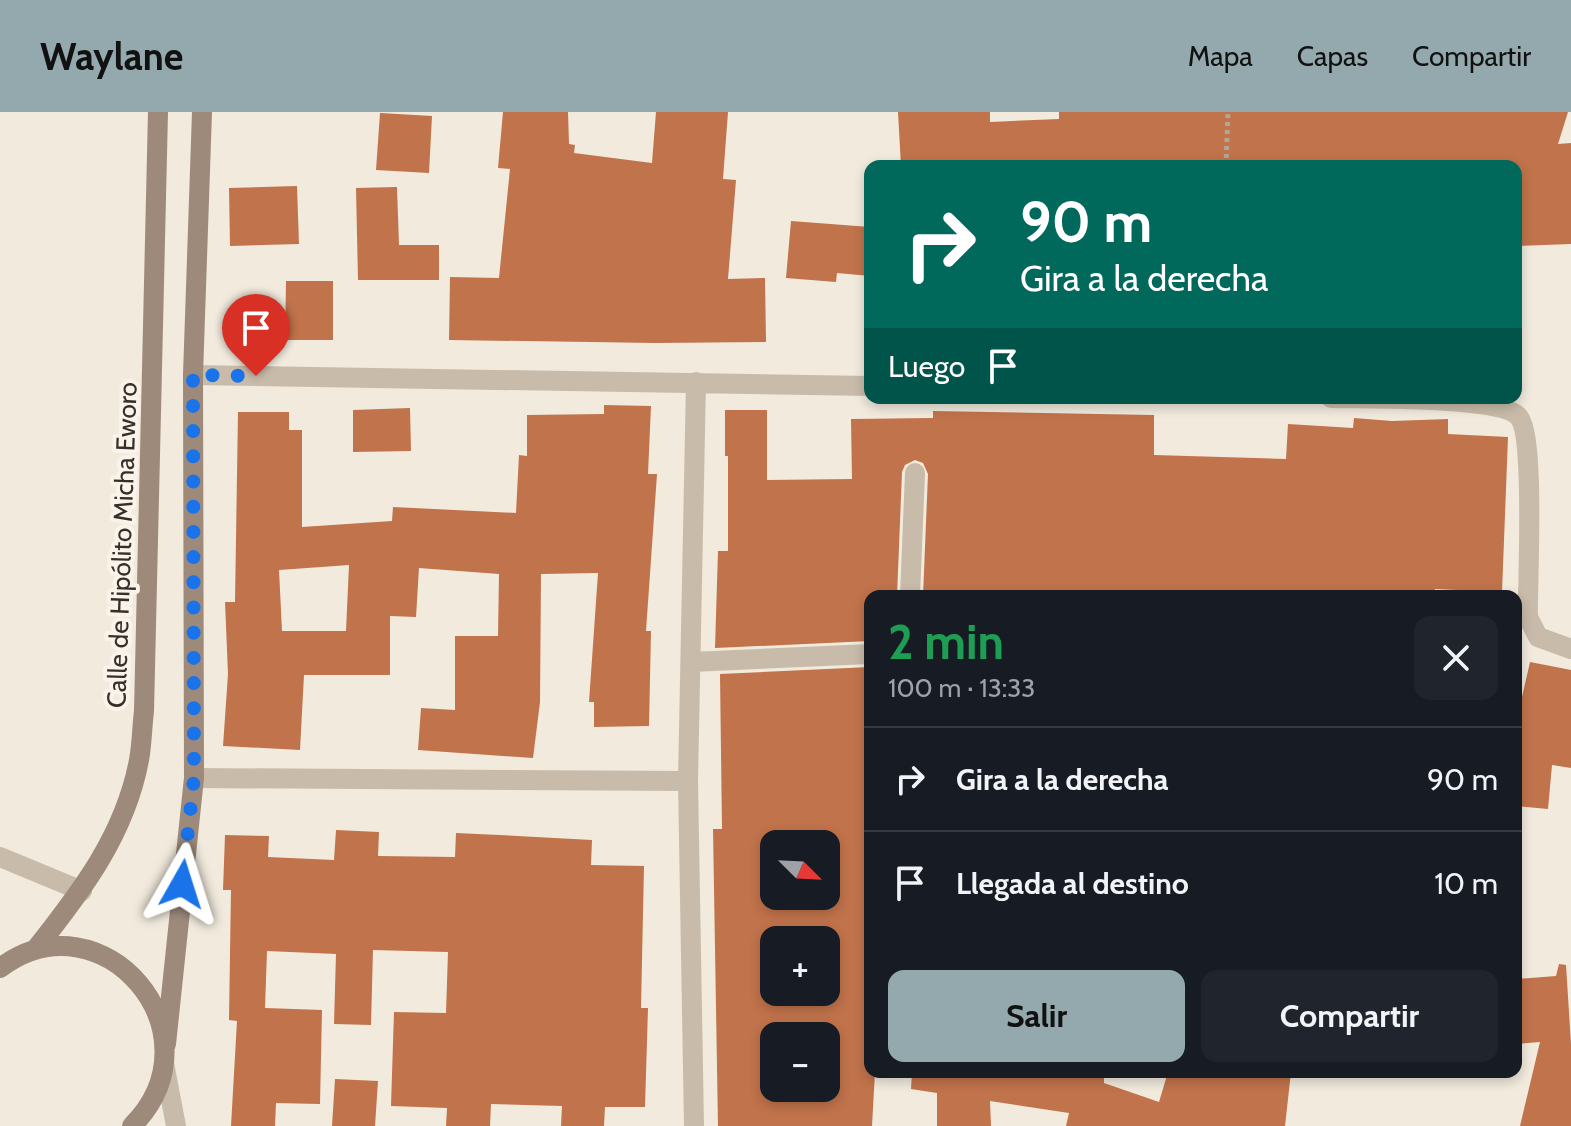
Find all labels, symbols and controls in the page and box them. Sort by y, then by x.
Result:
text: Waylane [40,33,183,80]
text: Mapa [1188,39,1253,73]
text: Capas [1297,39,1368,73]
text: Compartir [1412,39,1531,73]
text: 90 m [1020,188,1152,256]
icon: right [888,192,992,296]
text: Gira a la derecha [1020,256,1268,300]
pin [222,294,290,376]
icon: arrive [234,306,278,350]
icon: arrive [981,344,1025,388]
text: Luego [888,348,965,385]
street label: Calle de Hipólito Micha Eworo [100,381,144,709]
text: 2 min [888,613,1004,671]
button: close [1414,616,1498,700]
text: 100 m · 13:33 [888,672,1035,704]
icon: right [888,757,932,801]
text: Gira a la derecha [956,761,1168,798]
text: 90 m [1427,761,1498,798]
north arrow [760,830,840,910]
map controls [760,830,840,1102]
position arrow [140,842,224,926]
icon: arrive [888,861,932,905]
text: Llegada al destino [956,865,1189,902]
text: 10 m [1434,865,1498,902]
button: + [760,926,840,1006]
button: Salir [888,970,1185,1062]
button: Compartir [1201,970,1498,1062]
button: − [760,1022,840,1102]

